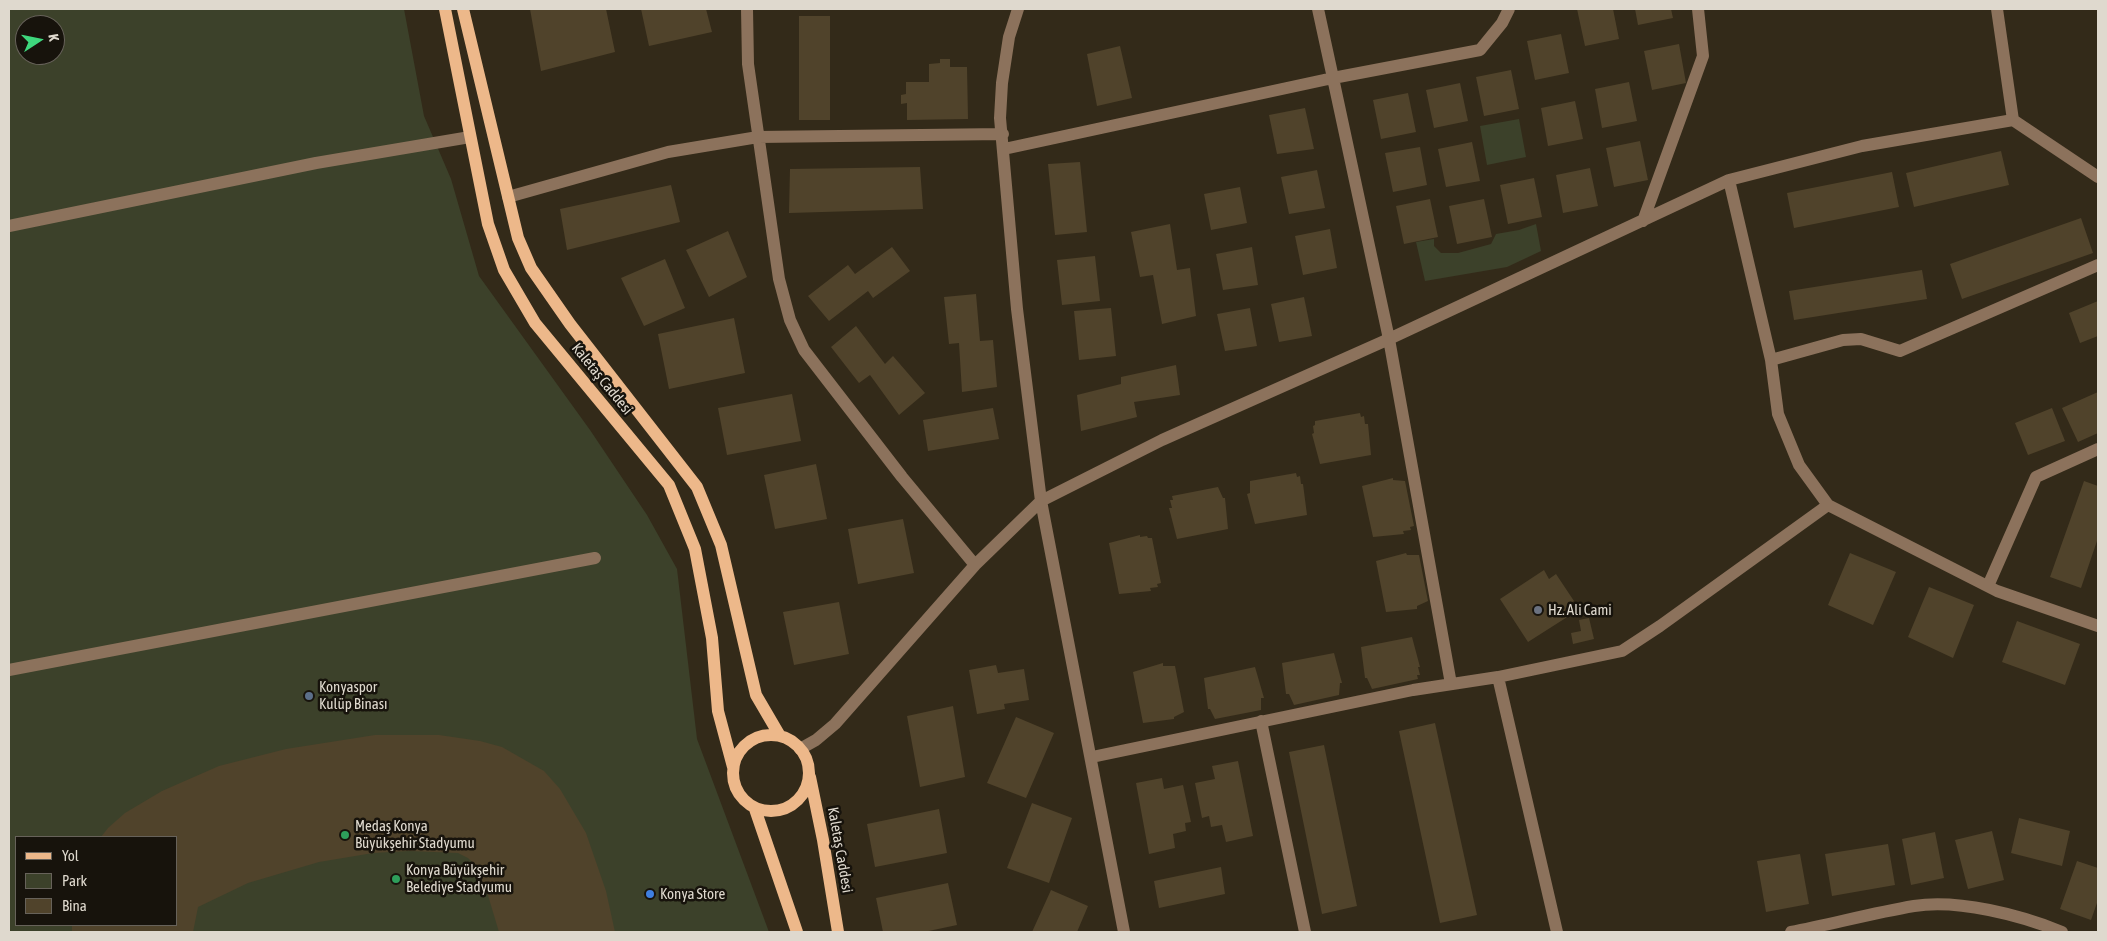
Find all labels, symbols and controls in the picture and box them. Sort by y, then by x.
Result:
north arrow [15,15,65,65]
text: K [45,32,62,42]
street label: Kaletaş Caddesi [568,340,636,418]
place label: Hz. Ali Cami [1548,601,1612,619]
marker: Hz. Ali Cami [1532,604,1544,616]
place label: Konyaspor Kulüp Binası [319,678,387,713]
marker: Konyaspor Kulüp Binası [303,690,315,702]
street label: Kaletaş Caddesi [824,806,856,894]
place label: Medaş Konya Büyükşehir Stadyumu [355,817,475,852]
marker: Medaş Konya Büyükşehir Stadyumu [339,829,351,841]
legend [15,836,178,926]
text: Yol [62,847,79,864]
place label: Konya Büyükşehir Belediye Stadyumu [406,861,512,896]
text: Park [62,872,87,889]
marker: Konya Büyükşehir Belediye Stadyumu [390,873,402,885]
place label: Konya Store [660,885,725,903]
marker: Konya Store [644,888,656,900]
text: Bina [62,897,87,914]

